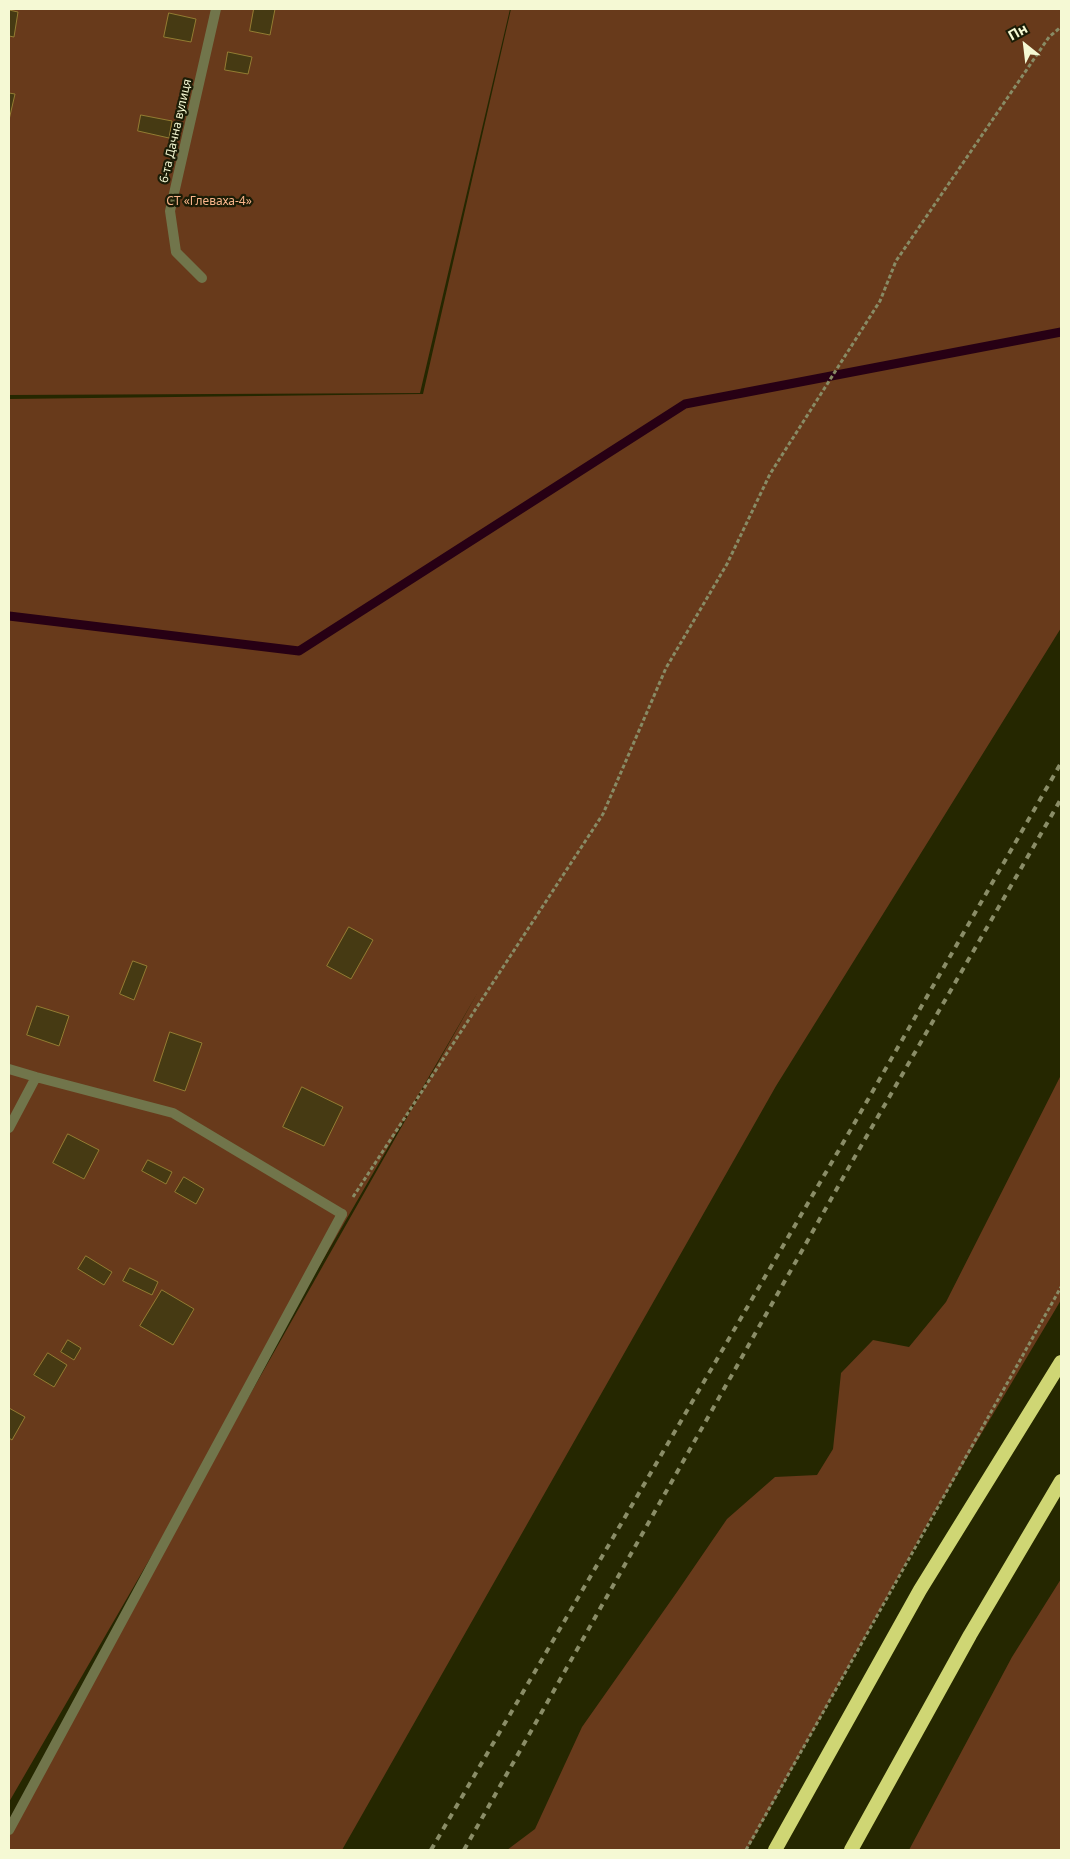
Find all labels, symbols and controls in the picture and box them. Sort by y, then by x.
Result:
text: Пн [1004,18,1031,45]
north arrow [1000,20,1050,70]
street label: 6-та Дачна вулиця [157,78,195,184]
park label: СТ «Глеваха-4» [166,195,252,209]

